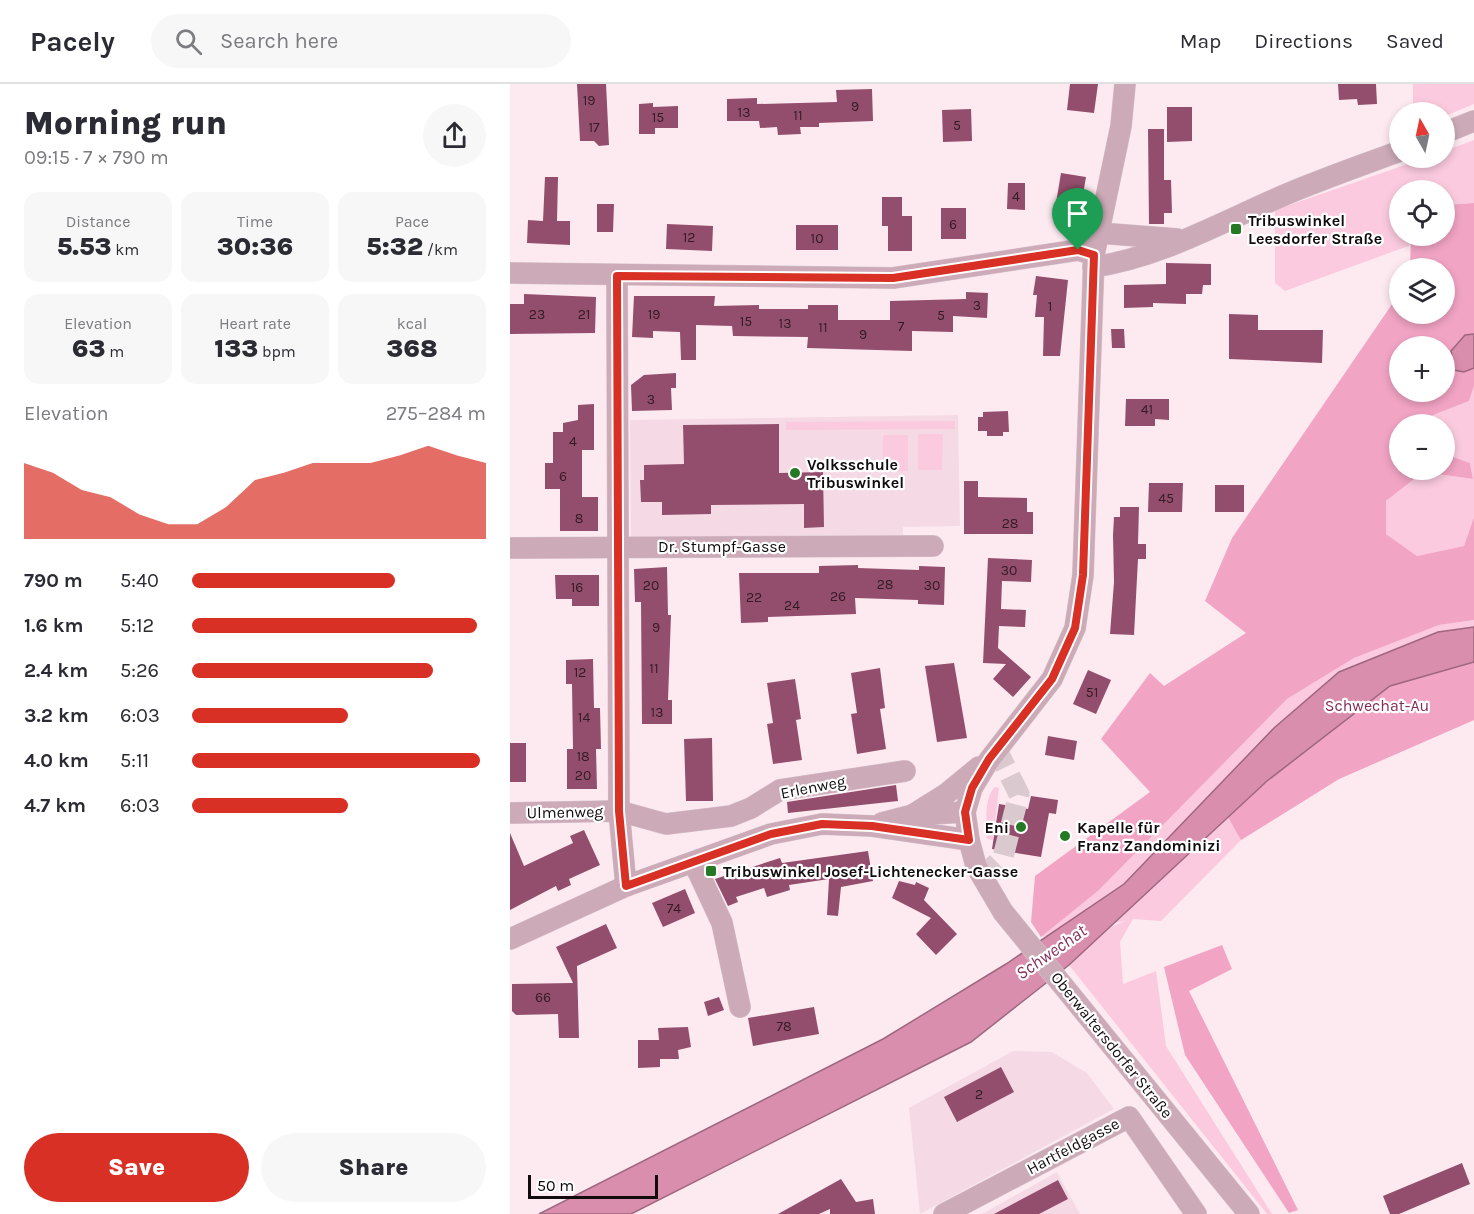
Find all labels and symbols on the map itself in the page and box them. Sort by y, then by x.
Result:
house number: 19 [583,92,595,109]
house number: 9 [851,98,859,115]
north arrow [1389,102,1455,168]
house number: 13 [738,104,750,121]
house number: 11 [793,107,803,124]
house number: 15 [652,109,664,126]
house number: 5 [953,117,961,134]
house number: 17 [588,119,600,136]
house number: 4 [1012,188,1020,205]
pin [1052,188,1103,250]
place label: Tribuswinkel Leesdorfer Straße [1248,211,1382,248]
house number: 6 [949,216,957,233]
marker: Tribuswinkel Leesdorfer Straße [1229,222,1243,236]
house number: 12 [683,229,695,246]
house number: 10 [811,230,823,247]
house number: 3 [973,297,981,314]
house number: 1 [1048,298,1052,315]
house number: 23 [529,306,545,323]
house number: 21 [578,306,590,323]
house number: 19 [648,306,660,323]
house number: 5 [937,307,945,324]
house number: 15 [740,313,752,330]
house number: 13 [779,315,791,332]
house number: 7 [898,318,905,335]
house number: 11 [818,319,828,336]
house number: 9 [859,326,867,343]
house number: 3 [647,391,655,408]
house number: 41 [1141,401,1153,418]
house number: 4 [569,433,577,450]
place label: Volksschule Tribuswinkel [807,455,904,492]
marker: Volksschule Tribuswinkel [788,466,802,480]
house number: 6 [559,468,567,485]
house number: 45 [1158,490,1174,507]
house number: 8 [575,510,583,527]
house number: 28 [1002,515,1018,532]
street label: Dr. Stumpf-Gasse [658,537,786,556]
house number: 30 [1001,562,1017,579]
house number: 28 [877,576,893,593]
house number: 20 [643,577,659,594]
house number: 30 [924,577,940,594]
house number: 16 [571,579,583,596]
house number: 26 [830,588,846,605]
house number: 22 [746,589,762,606]
house number: 24 [784,597,800,614]
house number: 9 [652,619,660,636]
house number: 11 [649,660,659,677]
house number: 12 [574,664,586,681]
house number: 51 [1086,684,1098,701]
park label: Schwechat-Au [1325,696,1429,715]
house number: 13 [651,704,663,721]
house number: 14 [578,709,590,726]
house number: 18 [576,748,590,765]
house number: 20 [575,767,591,784]
street label: Erlenweg [779,771,847,803]
street label: Ulmenweg [527,802,603,822]
place label: Eni [984,818,1009,837]
place label: Kapelle für Franz Zandominizi [1077,818,1220,855]
marker: Eni [1014,820,1028,834]
marker: Kapelle für Franz Zandominizi [1058,829,1072,843]
place label: Tribuswinkel Josef-Lichtenecker-Gasse [723,862,1018,881]
marker: Tribuswinkel Josef-Lichtenecker-Gasse [704,864,718,878]
house number: 74 [667,900,681,917]
water label: Schwechat [1011,919,1091,984]
street label: Oberwaltersdorfer Straße [1047,968,1177,1122]
house number: 66 [535,989,551,1006]
house number: 78 [776,1018,792,1035]
house number: 2 [975,1086,983,1103]
street label: Hartfeldgasse [1024,1114,1122,1178]
scale bar [528,1172,658,1200]

